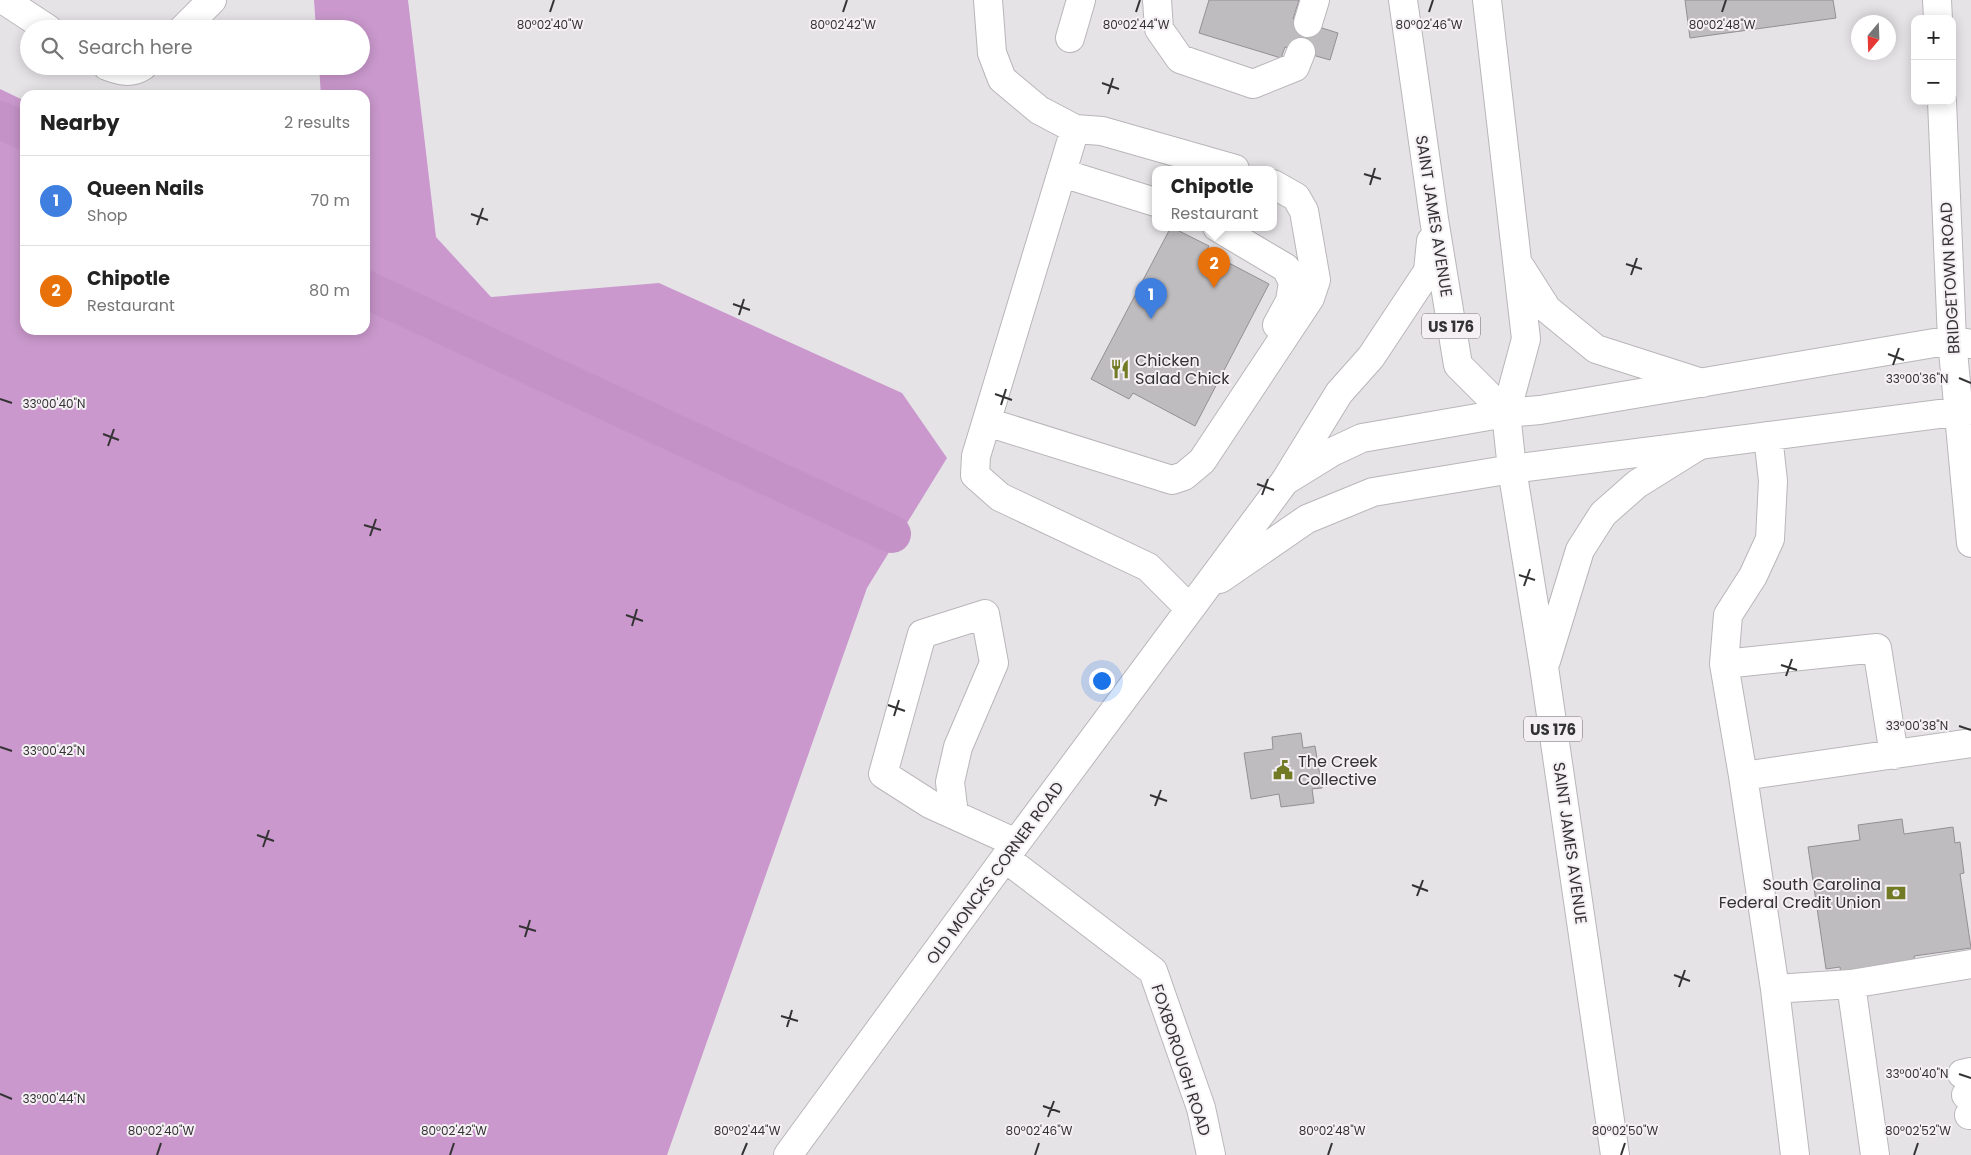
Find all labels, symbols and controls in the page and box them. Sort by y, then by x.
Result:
north arrow [1851,15,1896,60]
map controls [1911,15,1956,105]
button: + [1911,15,1956,60]
text: 80°02'40"W [517,16,584,33]
text: 80°02'42"W [810,16,876,33]
text: 80°02'44"W [1103,16,1170,33]
text: 80°02'46"W [1396,16,1463,33]
text: 80°02'48"W [1689,16,1756,33]
search box [20,20,370,75]
icon: search [38,34,66,62]
text: Search here [78,34,192,61]
button: − [1911,60,1956,105]
text: Nearby [40,108,120,137]
text: 2 results [284,111,350,134]
street label: SAINT JAMES AVENUE [1410,134,1458,298]
popup [1152,166,1277,231]
text: Chipotle [1171,173,1254,200]
text: Queen Nails [87,175,204,202]
text: 1 [53,189,59,212]
text: 70 m [310,189,350,212]
street label: BRIDGETOWN ROAD [1935,201,1965,355]
text: Restaurant [1171,202,1258,225]
text: Shop [87,204,128,227]
pin: 2 [1198,247,1230,288]
text: Chipotle [87,265,170,292]
pin: 1 [1135,278,1167,319]
text: 2 [51,279,61,302]
text: 80 m [309,279,350,302]
text: Restaurant [87,294,175,317]
road number: US 176 [1422,314,1480,338]
place label: Chicken Salad Chick [1135,349,1230,390]
restaurant icon: Chicken Salad Chick [1109,358,1131,380]
text: 33°00'36"N [1886,370,1948,387]
text: 33°00'40"N [22,395,86,412]
your location [1089,668,1115,694]
road number: US 176 [1524,716,1582,742]
text: 33°00'38"N [1886,717,1948,734]
text: 33°00'42"N [23,742,85,759]
place label: The Creek Collective [1298,750,1378,791]
public building icon: The Creek Collective [1272,759,1294,781]
street label: SAINT JAMES AVENUE [1547,761,1593,925]
street label: OLD MONCKS CORNER ROAD [921,777,1069,969]
place label: South Carolina Federal Credit Union [1719,873,1881,914]
bank icon: South Carolina Federal Credit Union [1885,882,1907,904]
street label: FOXBOROUGH ROAD [1146,981,1216,1139]
text: 33°00'40"N [1885,1065,1949,1082]
text: 33°00'44"N [22,1090,86,1107]
text: 80°02'40"W [128,1122,195,1139]
text: 80°02'42"W [421,1122,487,1139]
text: 80°02'44"W [714,1122,781,1139]
text: 80°02'46"W [1006,1122,1073,1139]
text: 80°02'48"W [1299,1122,1366,1139]
text: 80°02'50"W [1592,1122,1659,1139]
text: 80°02'52"W [1885,1122,1951,1139]

